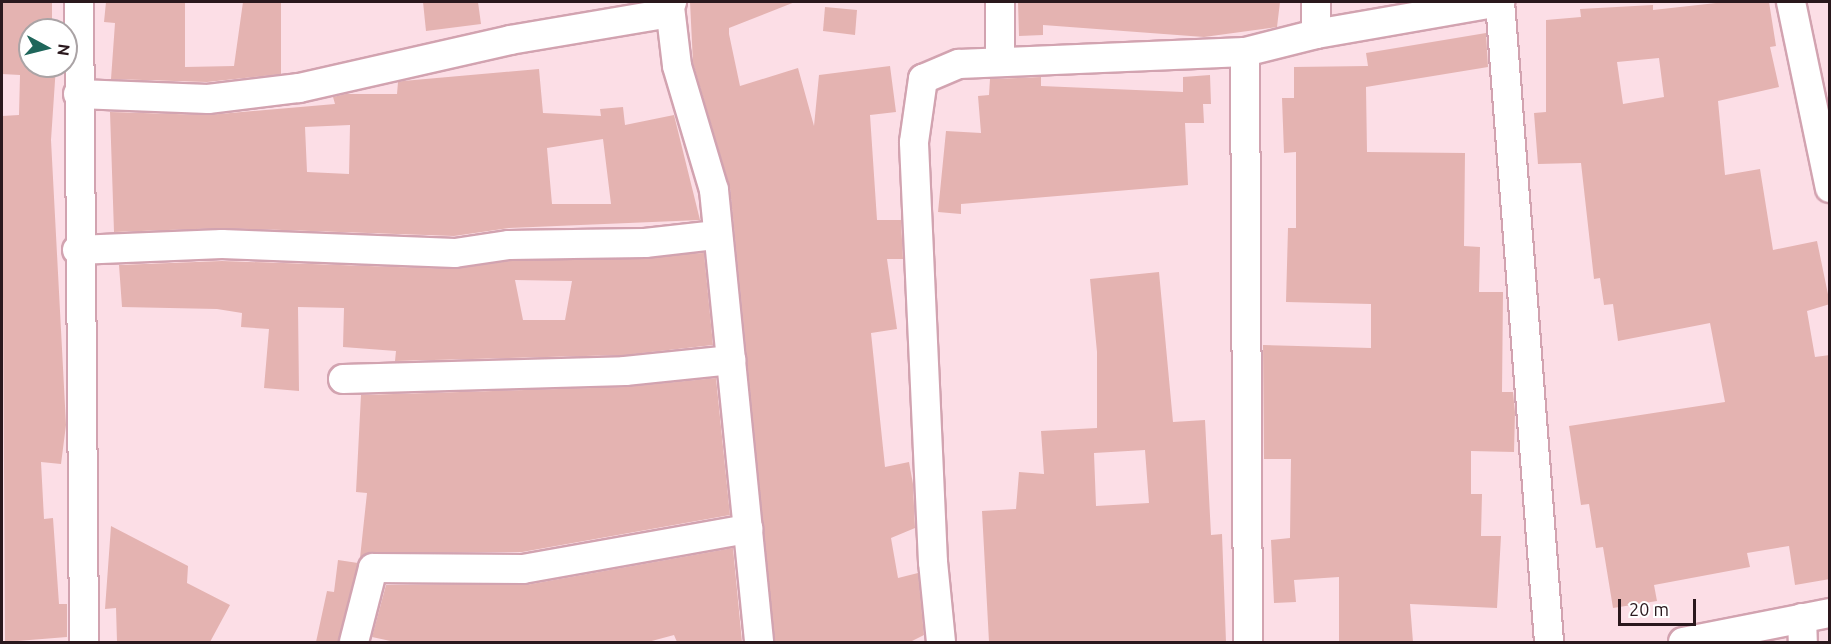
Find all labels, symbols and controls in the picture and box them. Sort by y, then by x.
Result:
north arrow [18,18,78,78]
text: N [54,43,74,57]
scale bar [1621,587,1699,625]
text: 20 m [1629,599,1669,619]

